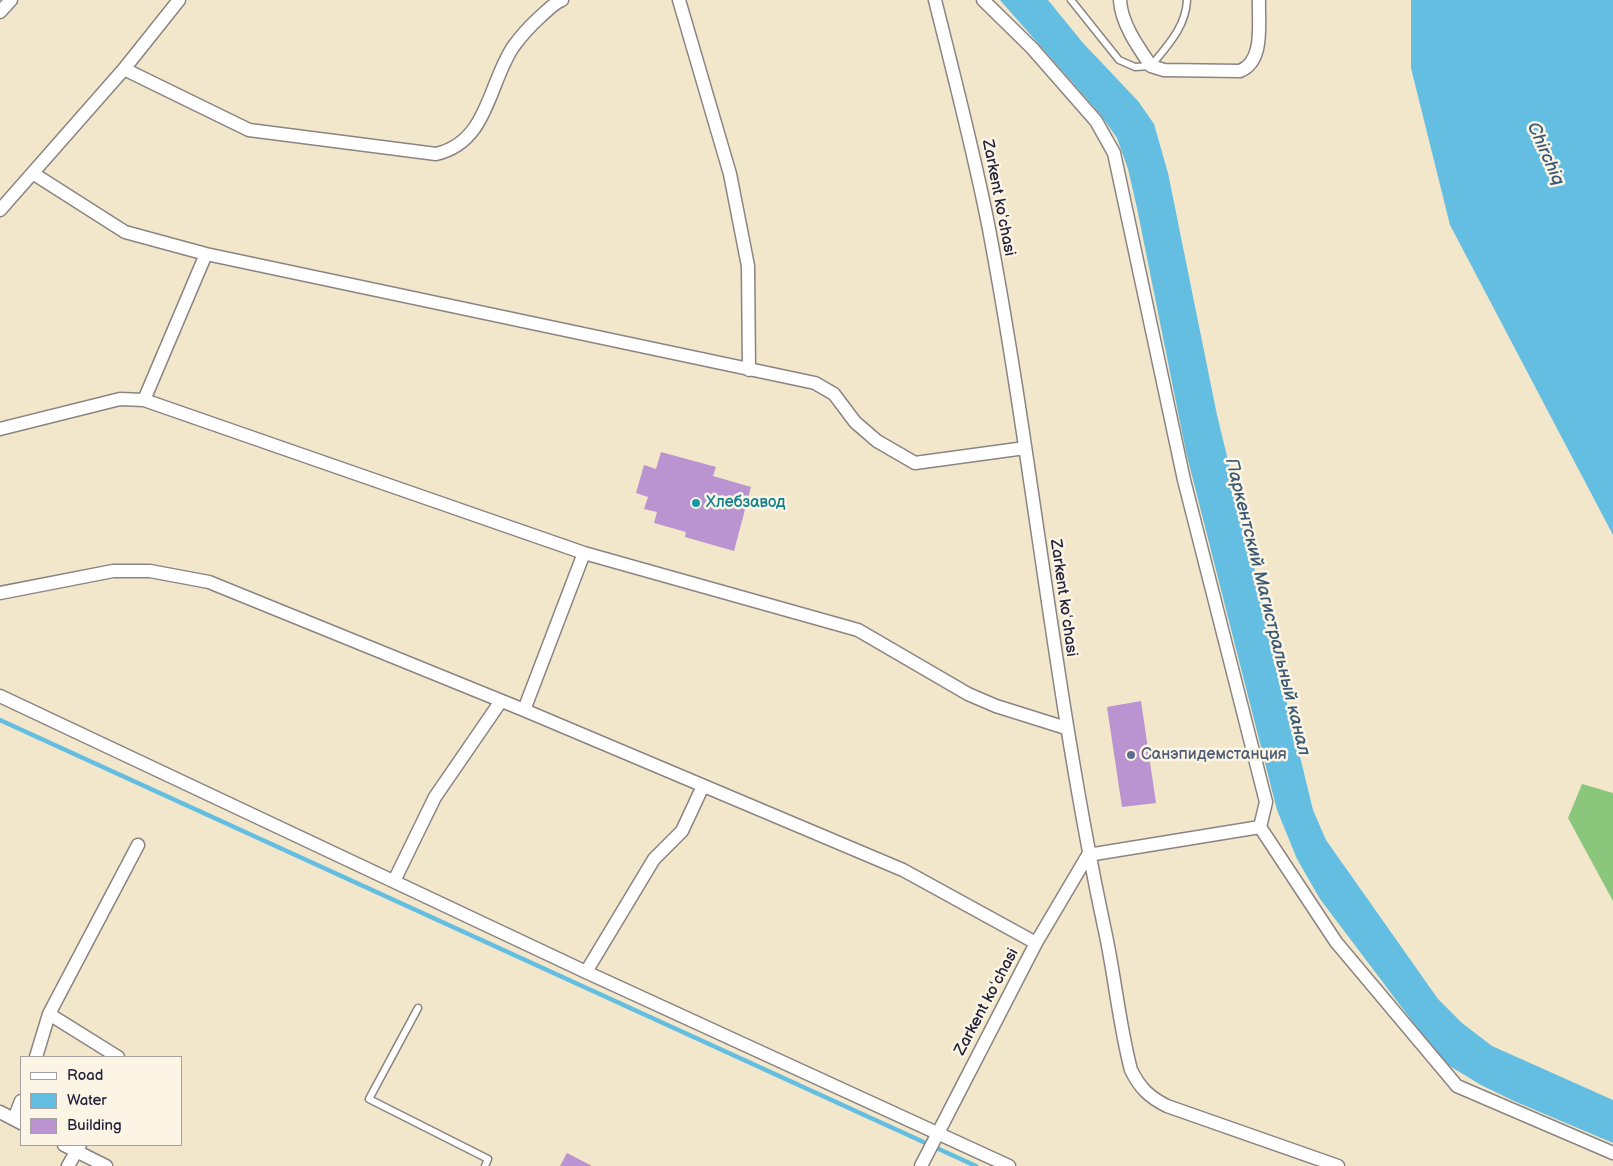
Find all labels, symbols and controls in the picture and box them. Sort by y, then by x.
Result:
water label: Chirchiq [1522,119,1568,189]
street label: Zarkent koʻchasi [977,138,1019,258]
water label: Паркентский Магистральный канал [1220,456,1314,758]
place label: Хлебзавод [706,493,786,513]
marker: Хлебзавод [690,497,702,509]
street label: Zarkent koʻchasi [1045,538,1081,658]
place label: Санэпидемстанция [1141,745,1287,765]
marker: Санэпидемстанция [1125,749,1137,761]
street label: Zarkent koʻchasi [951,945,1023,1059]
legend [20,1056,182,1146]
text: Road [67,1066,103,1085]
text: Water [67,1091,107,1110]
text: Building [67,1116,122,1135]

